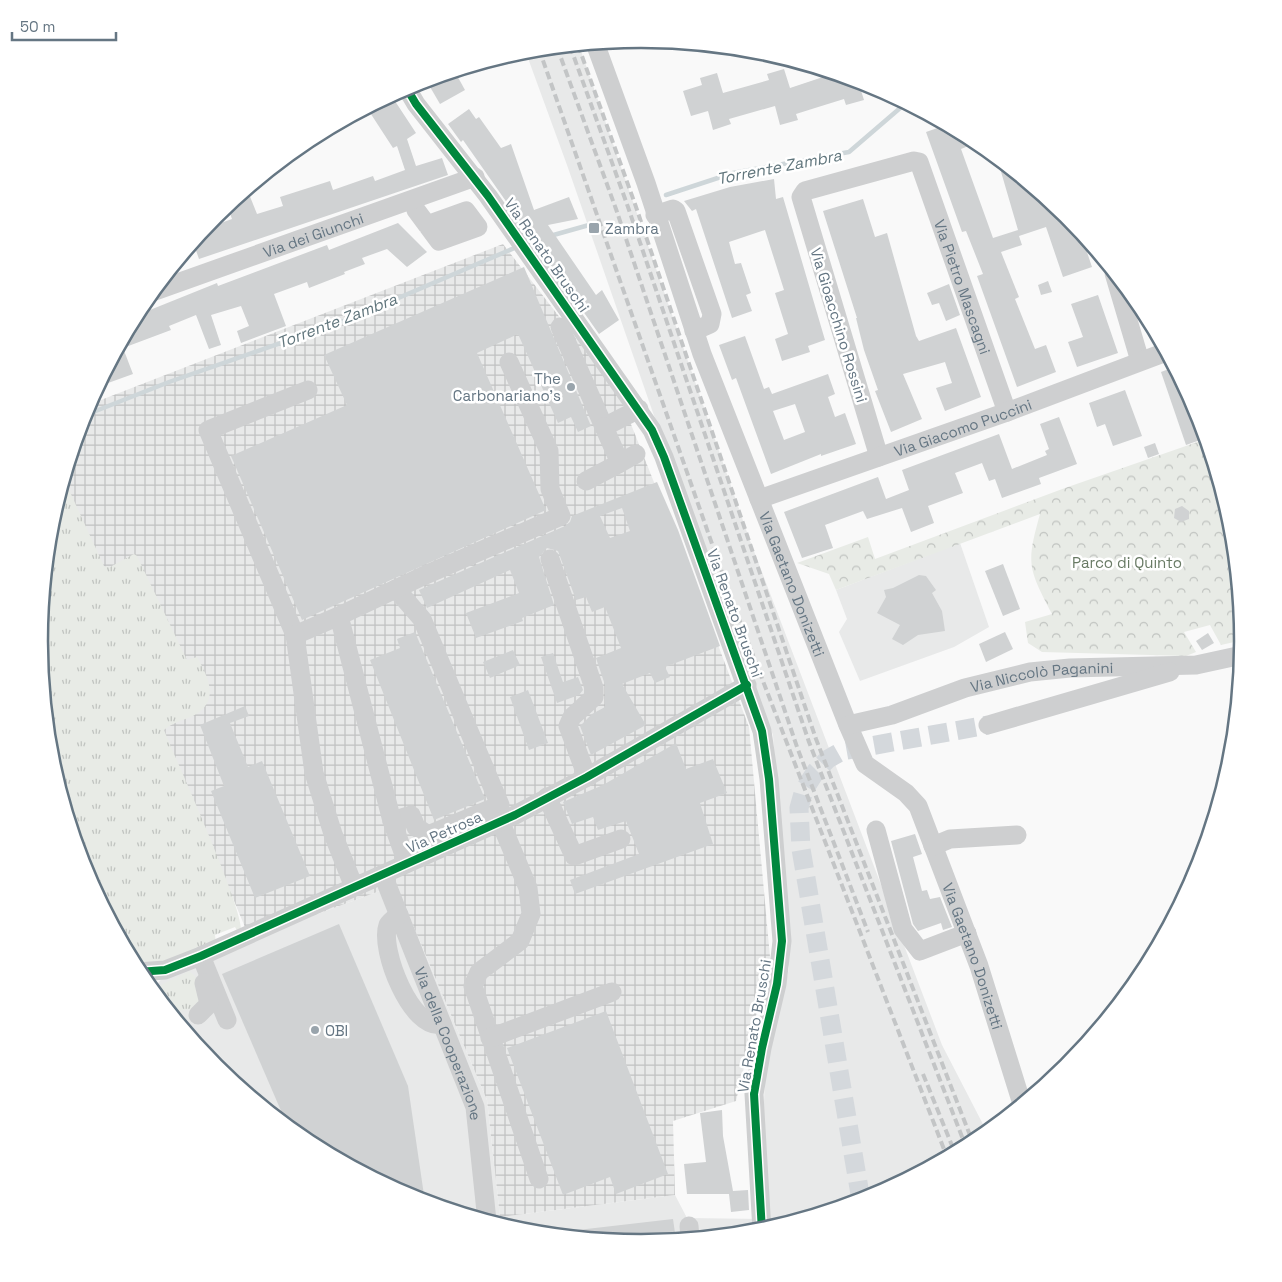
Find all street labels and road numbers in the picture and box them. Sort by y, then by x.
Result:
street label: Via Renato Bruschi [500,194,594,316]
street label: Via dei Giunchi [260,208,366,261]
street label: Via Pietro Mascagni [930,217,995,357]
street label: Via Gioacchino Rossini [806,245,872,405]
street label: Via Giacomo Puccini [891,394,1034,460]
street label: Via Gaetano Donizetti [755,509,830,659]
street label: Via Renato Bruschi [703,546,767,680]
street label: Via Niccolò Paganini [968,657,1113,696]
street label: Via Petrosa [403,807,485,857]
street label: Via Gaetano Donizetti [939,880,1008,1032]
street label: Via Renato Bruschi [733,958,775,1094]
street label: Via della Cooperazione [411,964,486,1121]

